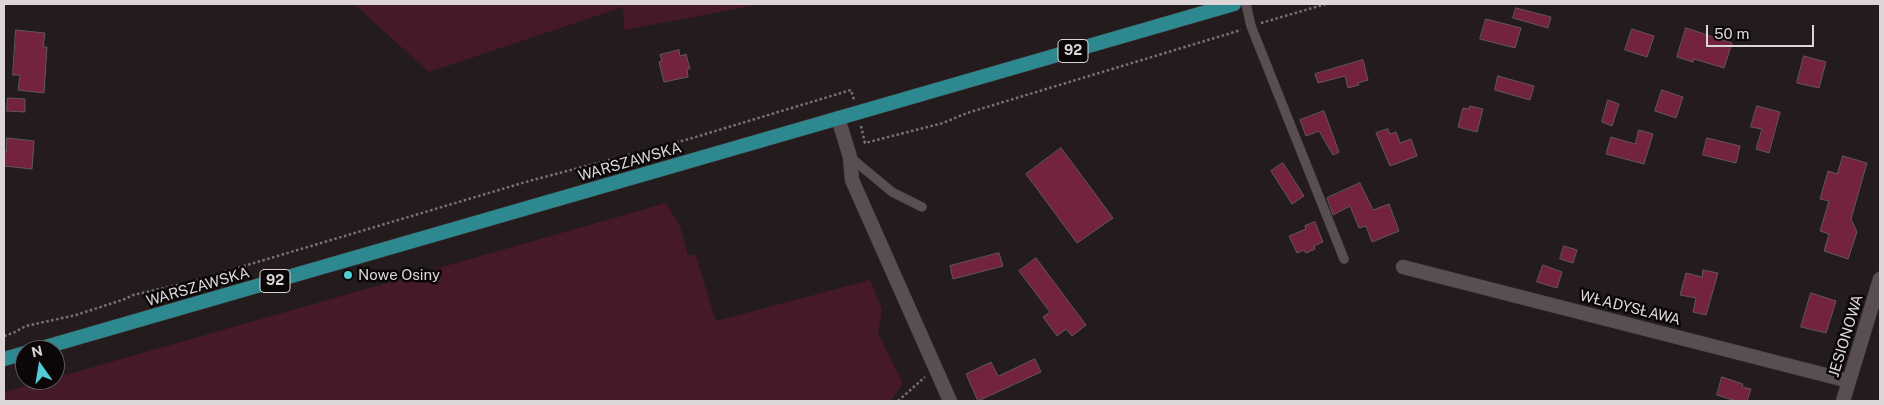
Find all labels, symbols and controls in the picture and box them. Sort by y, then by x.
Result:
scale bar [1709,15,1816,47]
text: 50 m [1714,25,1749,42]
road number: 92 [1058,40,1088,62]
street label: WARSZAWSKA [576,139,684,185]
street label: WARSZAWSKA [144,264,252,310]
place label: Nowe Osiny [358,266,440,284]
marker: Nowe Osiny [342,269,354,281]
road number: 92 [260,270,290,292]
street label: WŁADYSŁAWA [1578,287,1682,329]
street label: JESIONOWA [1825,292,1867,380]
north arrow [15,340,65,390]
text: N [30,342,44,360]

